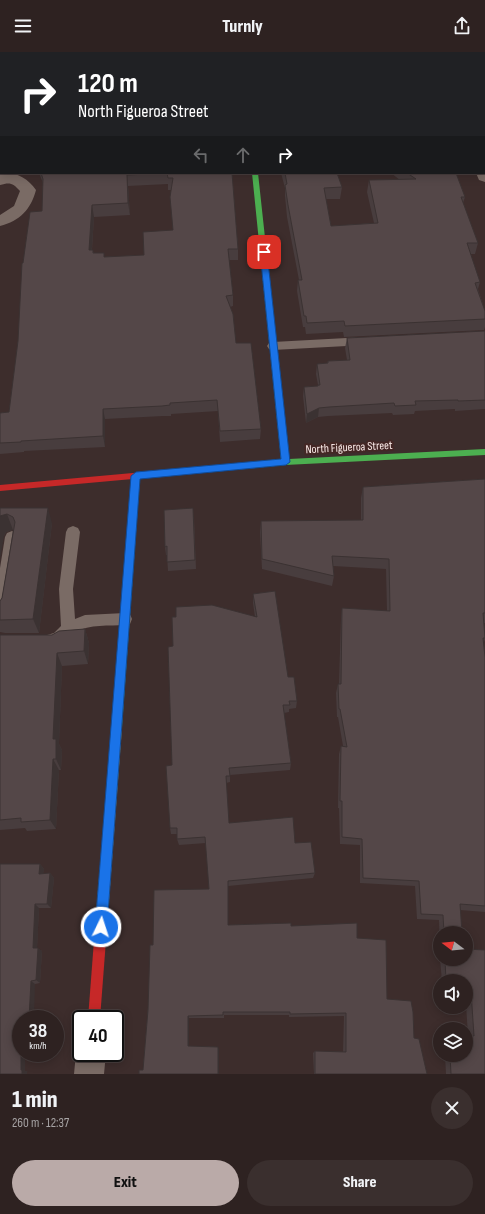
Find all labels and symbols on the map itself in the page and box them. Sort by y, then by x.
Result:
pin [247,235,281,269]
street label: North Figueroa Street [305,438,393,457]
position arrow [80,906,122,948]
north arrow [433,926,473,966]
speed limit sign: 40 [72,1010,124,1062]

